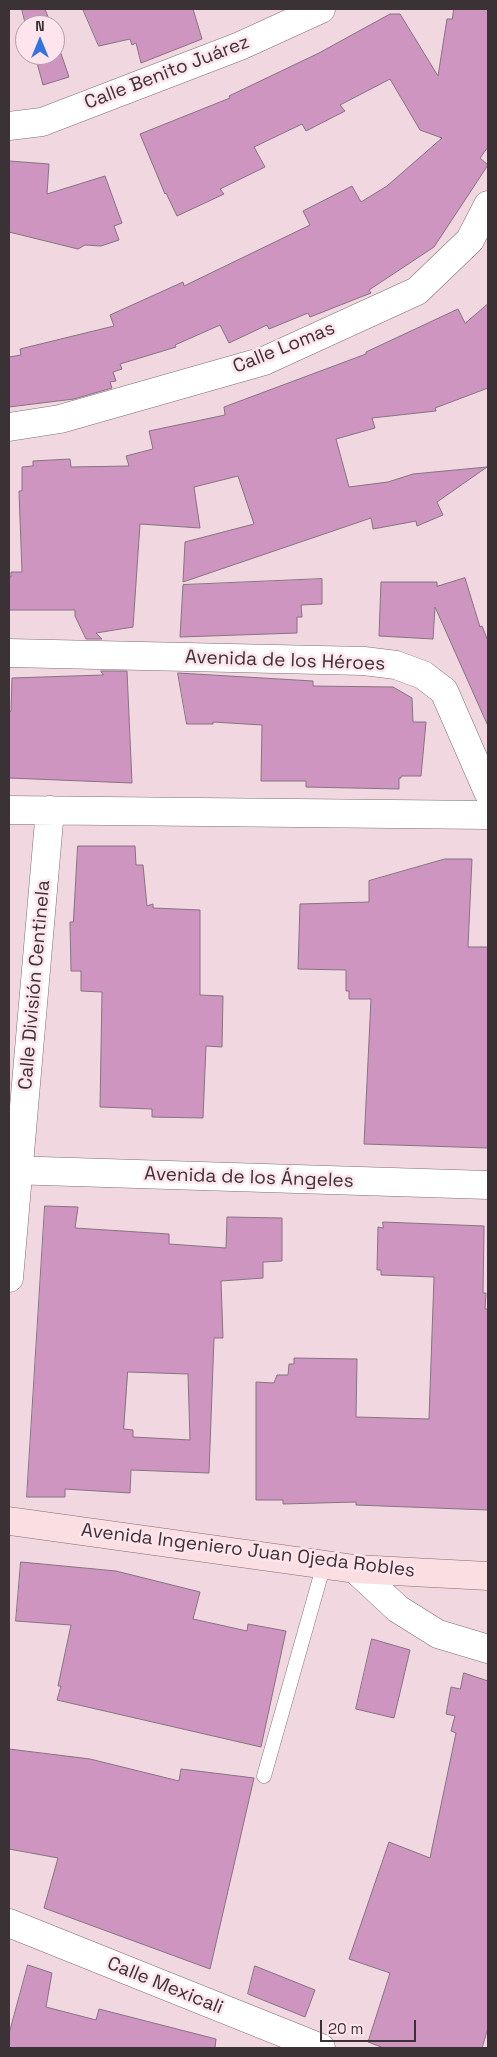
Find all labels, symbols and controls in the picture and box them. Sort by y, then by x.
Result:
north arrow [15,15,65,65]
text: N [35,17,45,35]
street label: Calle Benito Juárez [81,31,253,115]
street label: Calle Lomas [230,317,338,379]
street label: Avenida de los Héroes [185,646,385,676]
street label: Calle División Centinela [14,879,56,1091]
street label: Avenida de los Ángeles [144,1163,354,1193]
street label: Avenida Ingeniero Juan Ojeda Robles [80,1519,416,1583]
street label: Calle Mexicali [104,1952,226,2020]
scale bar [322,2010,418,2042]
text: 20 m [328,2019,363,2038]

